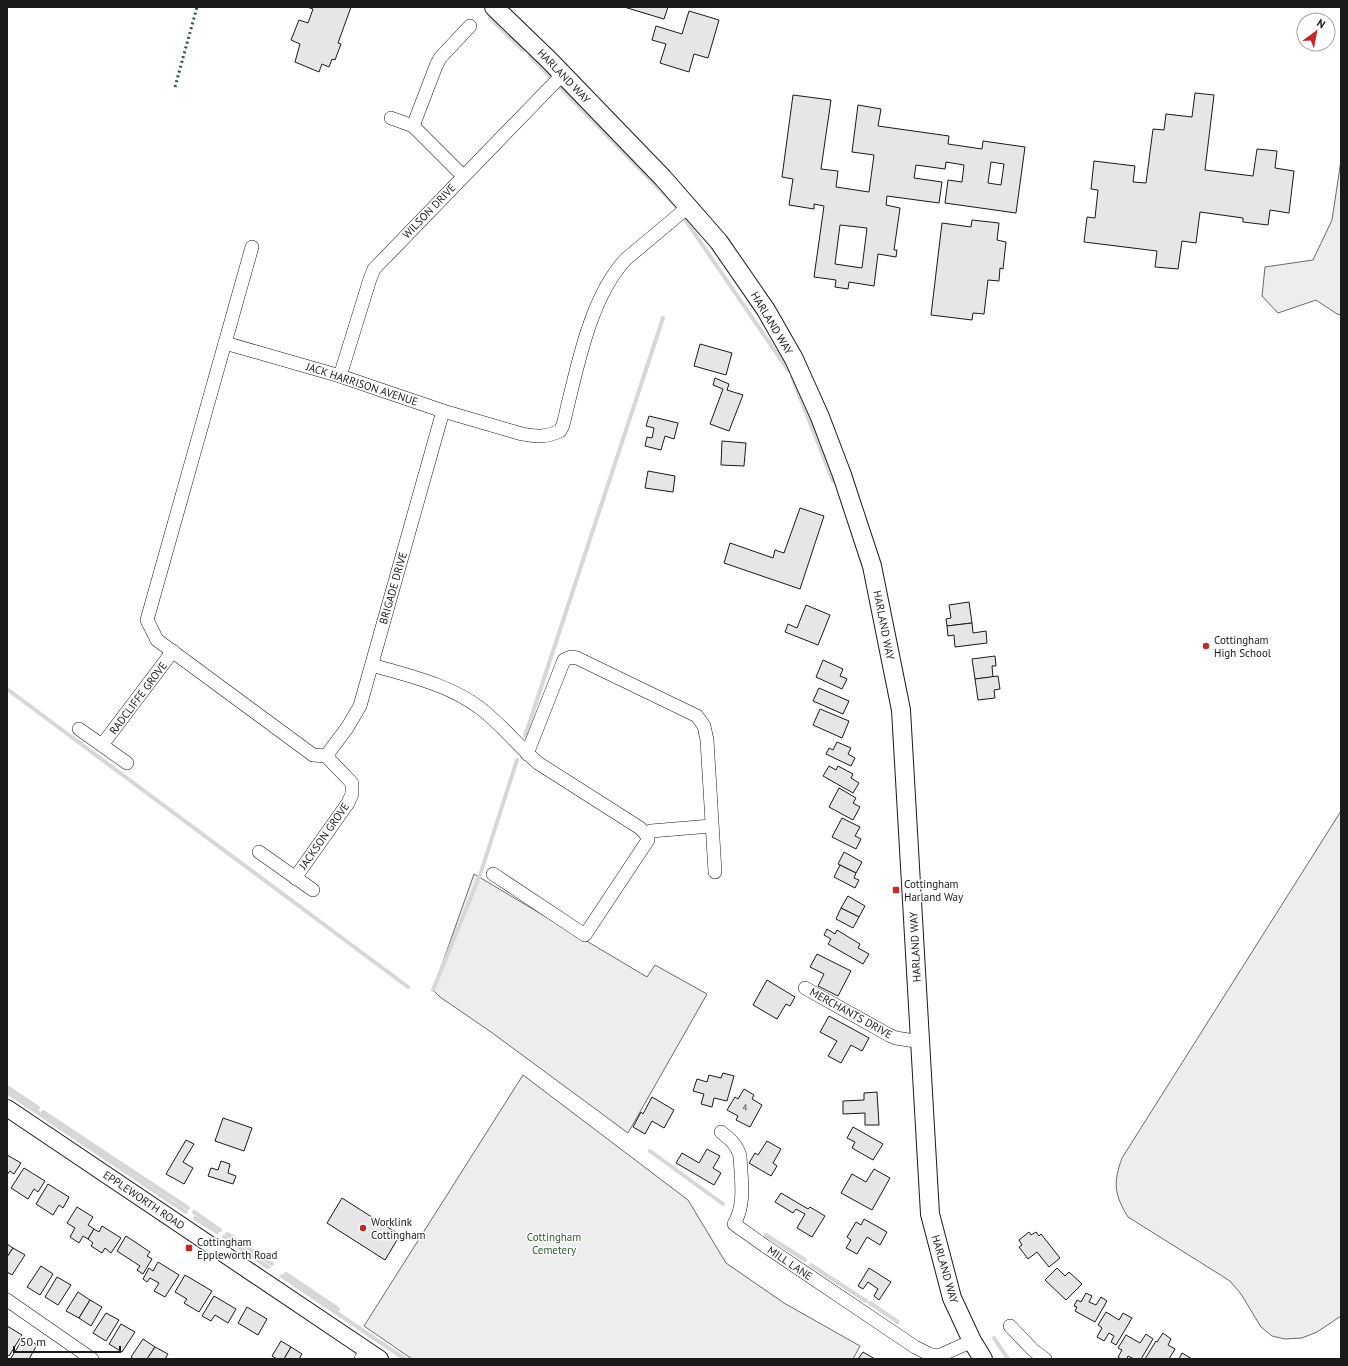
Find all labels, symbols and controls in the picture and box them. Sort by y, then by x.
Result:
north arrow [1296,12,1336,52]
text: N [1315,16,1328,31]
street label: HARLAND WAY [534,46,594,107]
street label: WILSON DRIVE [399,181,459,241]
street label: HARLAND WAY [748,289,797,358]
street label: JACK HARRISON AVENUE [303,359,420,409]
street label: BRIGADE DRIVE [376,550,410,626]
street label: HARLAND WAY [870,589,898,662]
place label: Cottingham High School [1214,633,1272,660]
marker: Cottingham High School [1201,641,1211,651]
street label: RADCLIFFE GROVE [106,659,170,737]
street label: JACKSON GROVE [295,800,352,873]
place label: Cottingham Harland Way [904,877,964,904]
marker: Cottingham Harland Way [891,885,901,895]
street label: HARLAND WAY [906,911,924,983]
street label: MERCHANTS DRIVE [807,985,895,1042]
house number: 4 [743,1102,748,1113]
street label: EPPLEWORTH ROAD [101,1168,187,1232]
place label: Worklink Cottingham [371,1215,426,1242]
marker: Worklink Cottingham [358,1223,368,1233]
park label: Cottingham Cemetery [527,1230,581,1257]
street label: HARLAND WAY [929,1233,962,1306]
place label: Cottingham Eppleworth Road [197,1235,277,1262]
marker: Cottingham Eppleworth Road [184,1243,194,1253]
street label: MILL LANE [765,1243,815,1283]
scale bar [14,1328,120,1354]
text: 50 m [20,1334,46,1349]

